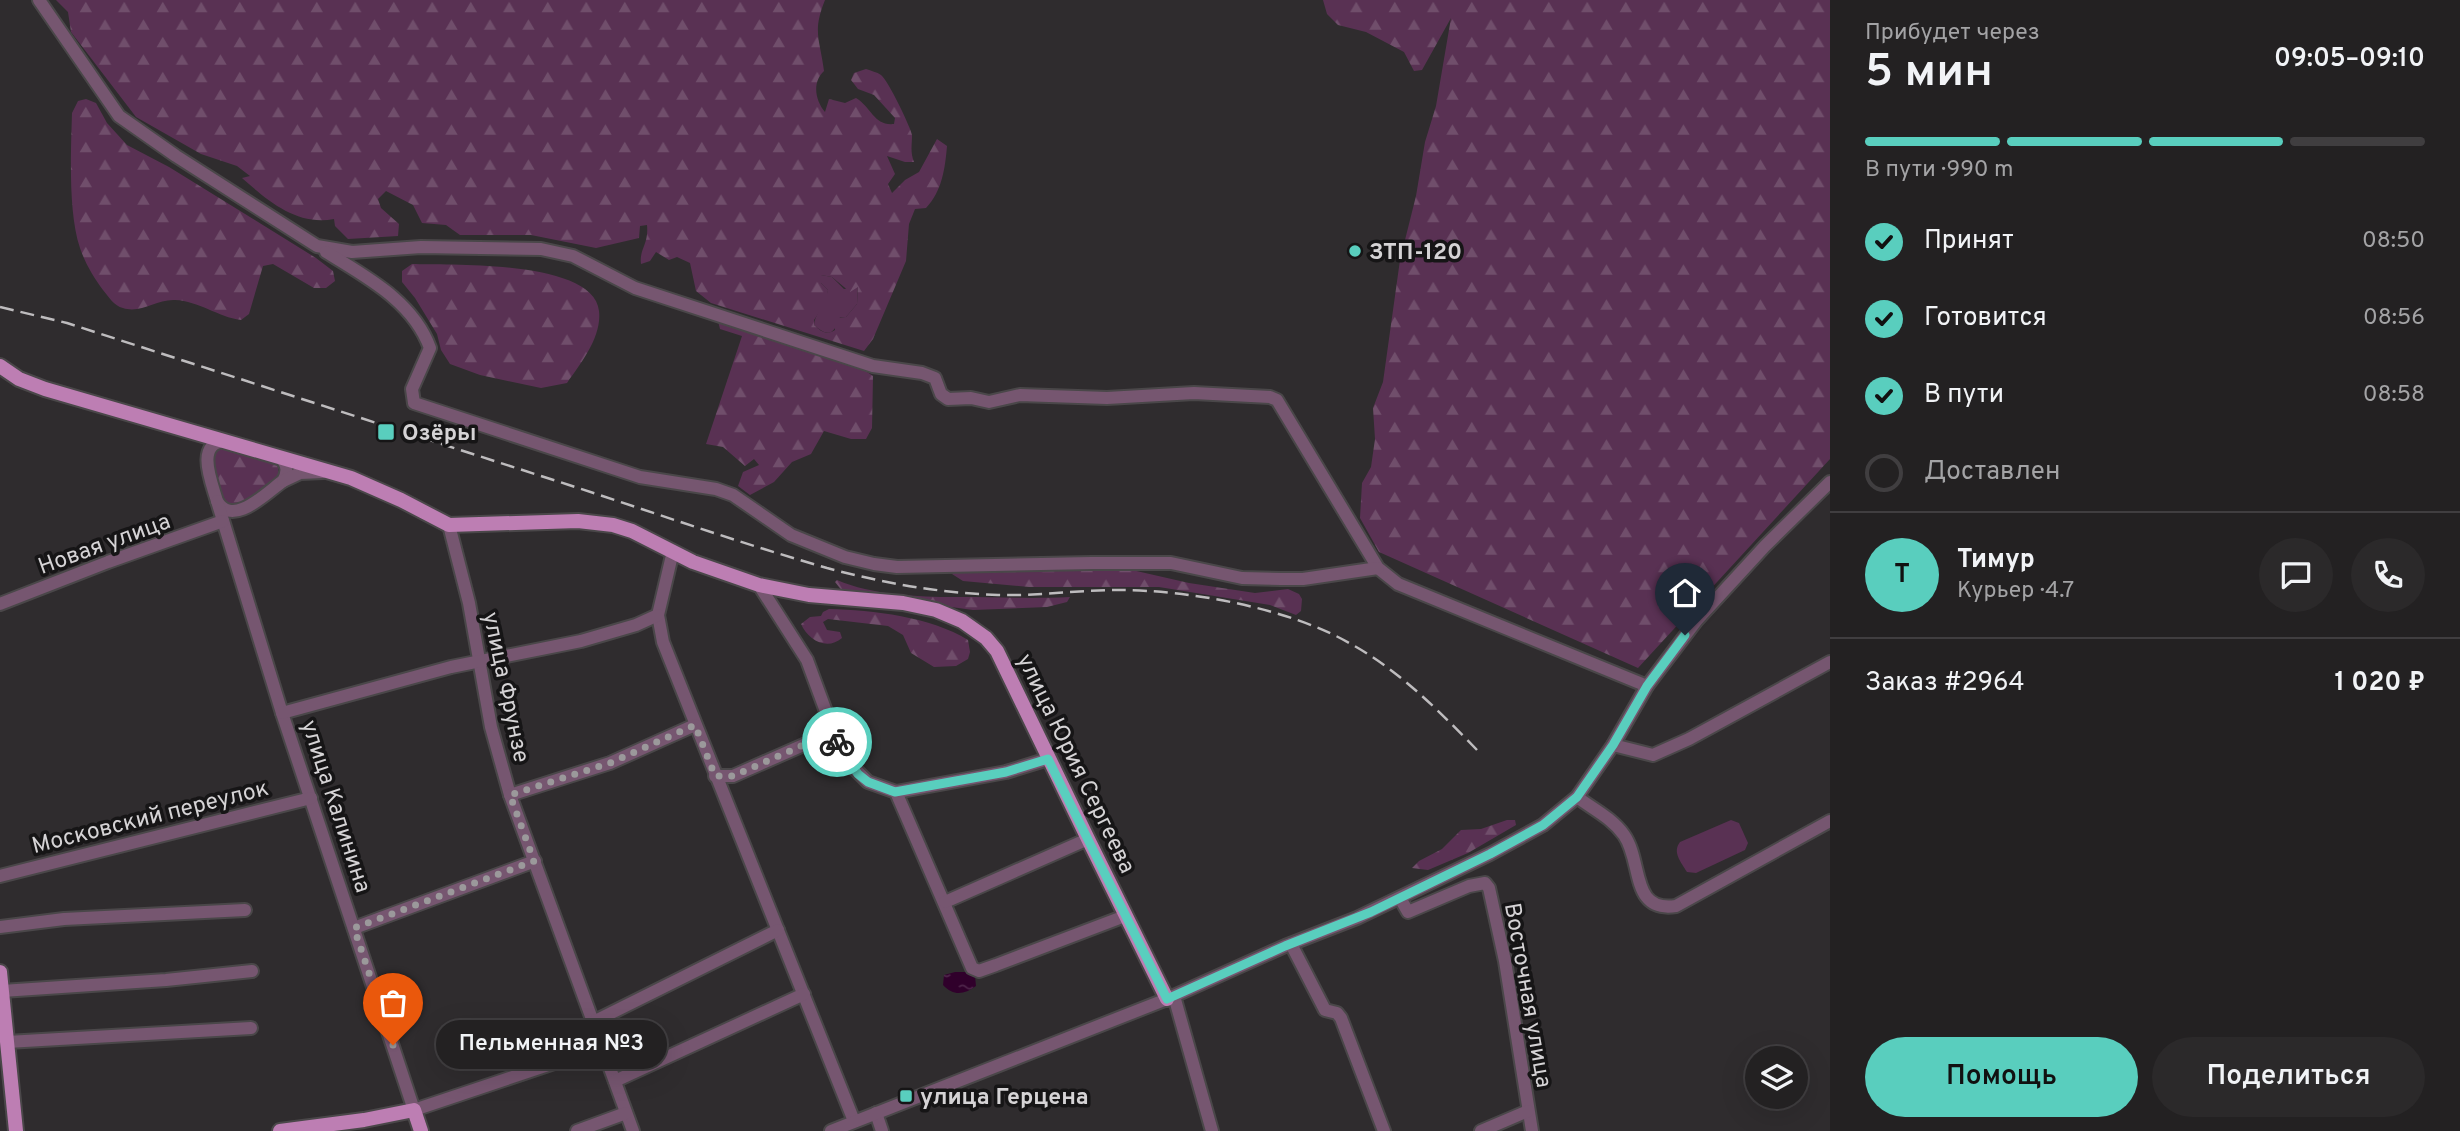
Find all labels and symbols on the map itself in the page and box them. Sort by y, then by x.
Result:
place label: ЗТП-120 [1369,239,1462,268]
marker: ЗТП-120 [1347,243,1363,259]
place label: Озёры [402,420,476,449]
marker: Озёры [376,422,396,442]
street label: Новая улица [35,508,175,583]
pin [1655,563,1715,635]
street label: улица Фрунзе [474,610,535,765]
street label: улица Юрия Сергеева [1009,649,1141,879]
courier [802,707,872,777]
street label: улица Калинина [293,717,376,897]
street label: Московский переулок [29,775,272,862]
street label: Восточная улица [1496,901,1557,1090]
pin [363,973,423,1045]
callout: Пельменная №3 [435,1020,666,1070]
place label: улица Герцена [920,1084,1089,1113]
marker: улица Герцена [898,1088,914,1104]

